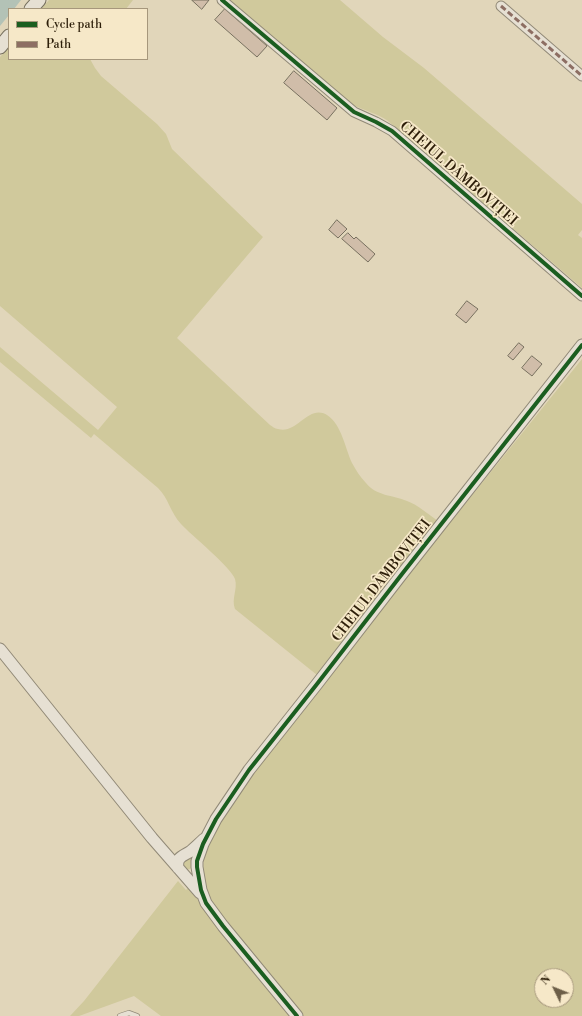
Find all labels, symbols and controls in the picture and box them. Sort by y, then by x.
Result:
legend [8,8,148,60]
text: Cycle path [46,17,102,32]
text: Path [46,37,71,52]
street label: CHEIUL DÂMBOVIȚEI [396,118,520,230]
street label: CHEIUL DÂMBOVIȚEI [329,517,435,645]
north arrow [534,968,574,1008]
text: N [538,973,554,988]

